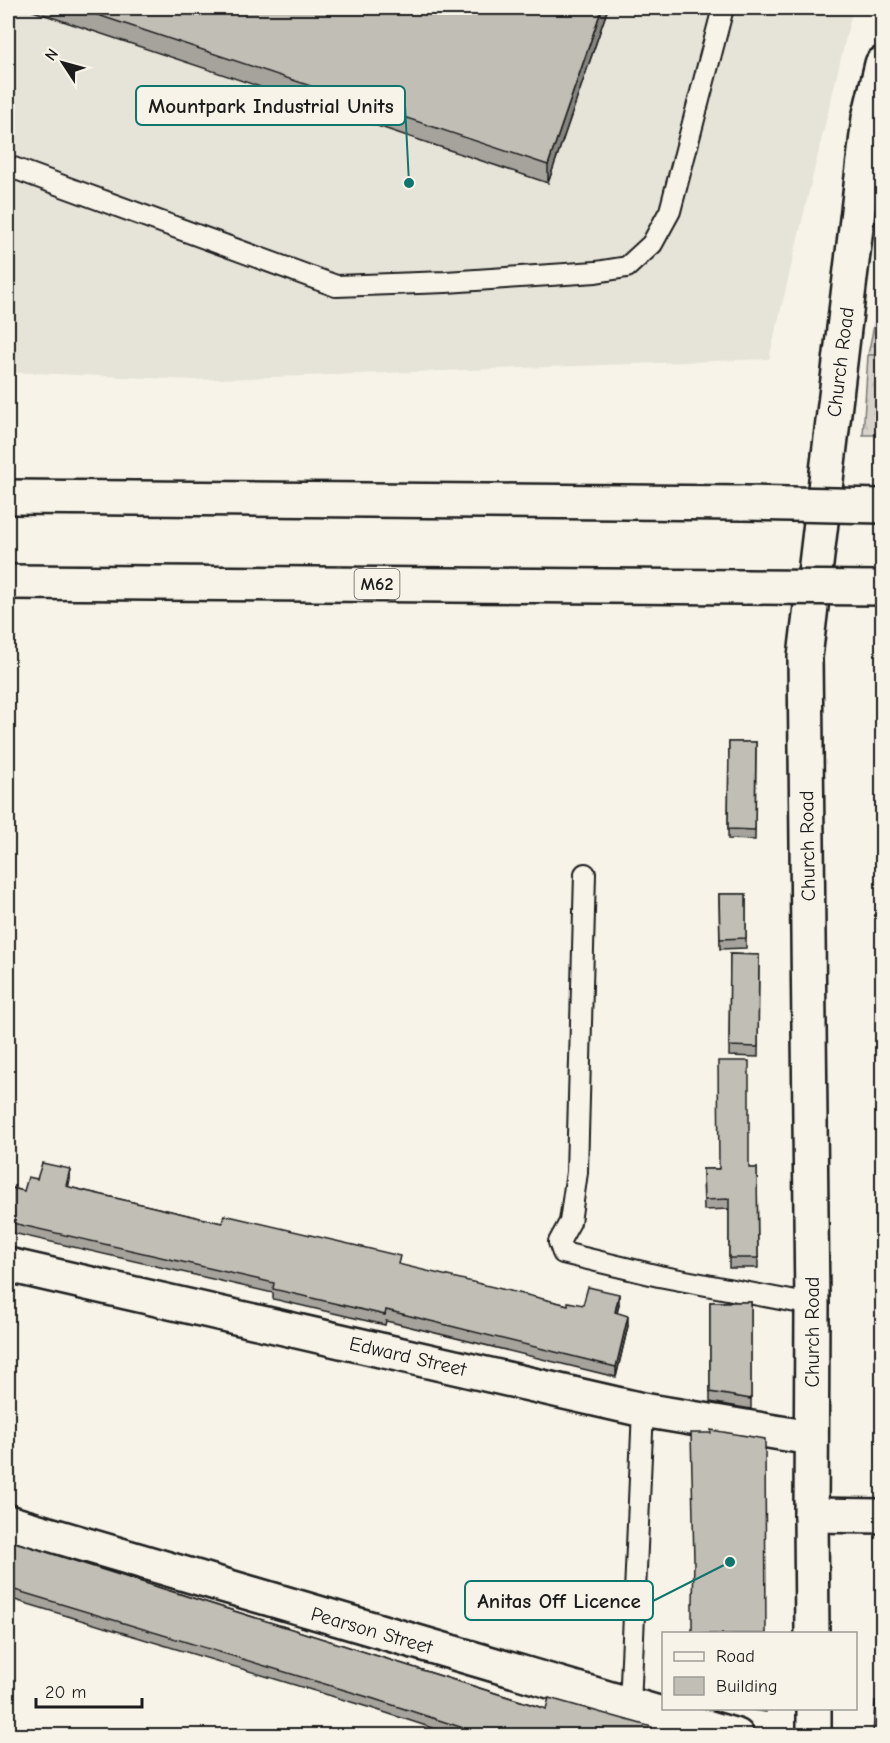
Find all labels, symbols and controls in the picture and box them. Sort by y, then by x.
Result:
north arrow [33,33,93,93]
text: N [41,45,62,64]
callout: Mountpark Industrial Units [136,86,405,125]
text: Mountpark Industrial Units [148,94,394,118]
street label: Church Road [822,306,859,418]
road number: M62 [354,569,400,599]
street label: Church Road [795,790,820,902]
street label: Church Road [801,1277,824,1387]
street label: Edward Street [347,1332,470,1381]
callout: Anitas Off Licence [465,1581,653,1620]
text: Anitas Off Licence [477,1589,641,1613]
street label: Pearson Street [308,1602,436,1659]
legend [662,1632,857,1710]
text: Road [716,1646,755,1667]
scale bar [36,1671,142,1709]
text: Building [716,1676,778,1697]
text: 20 m [45,1682,86,1703]

